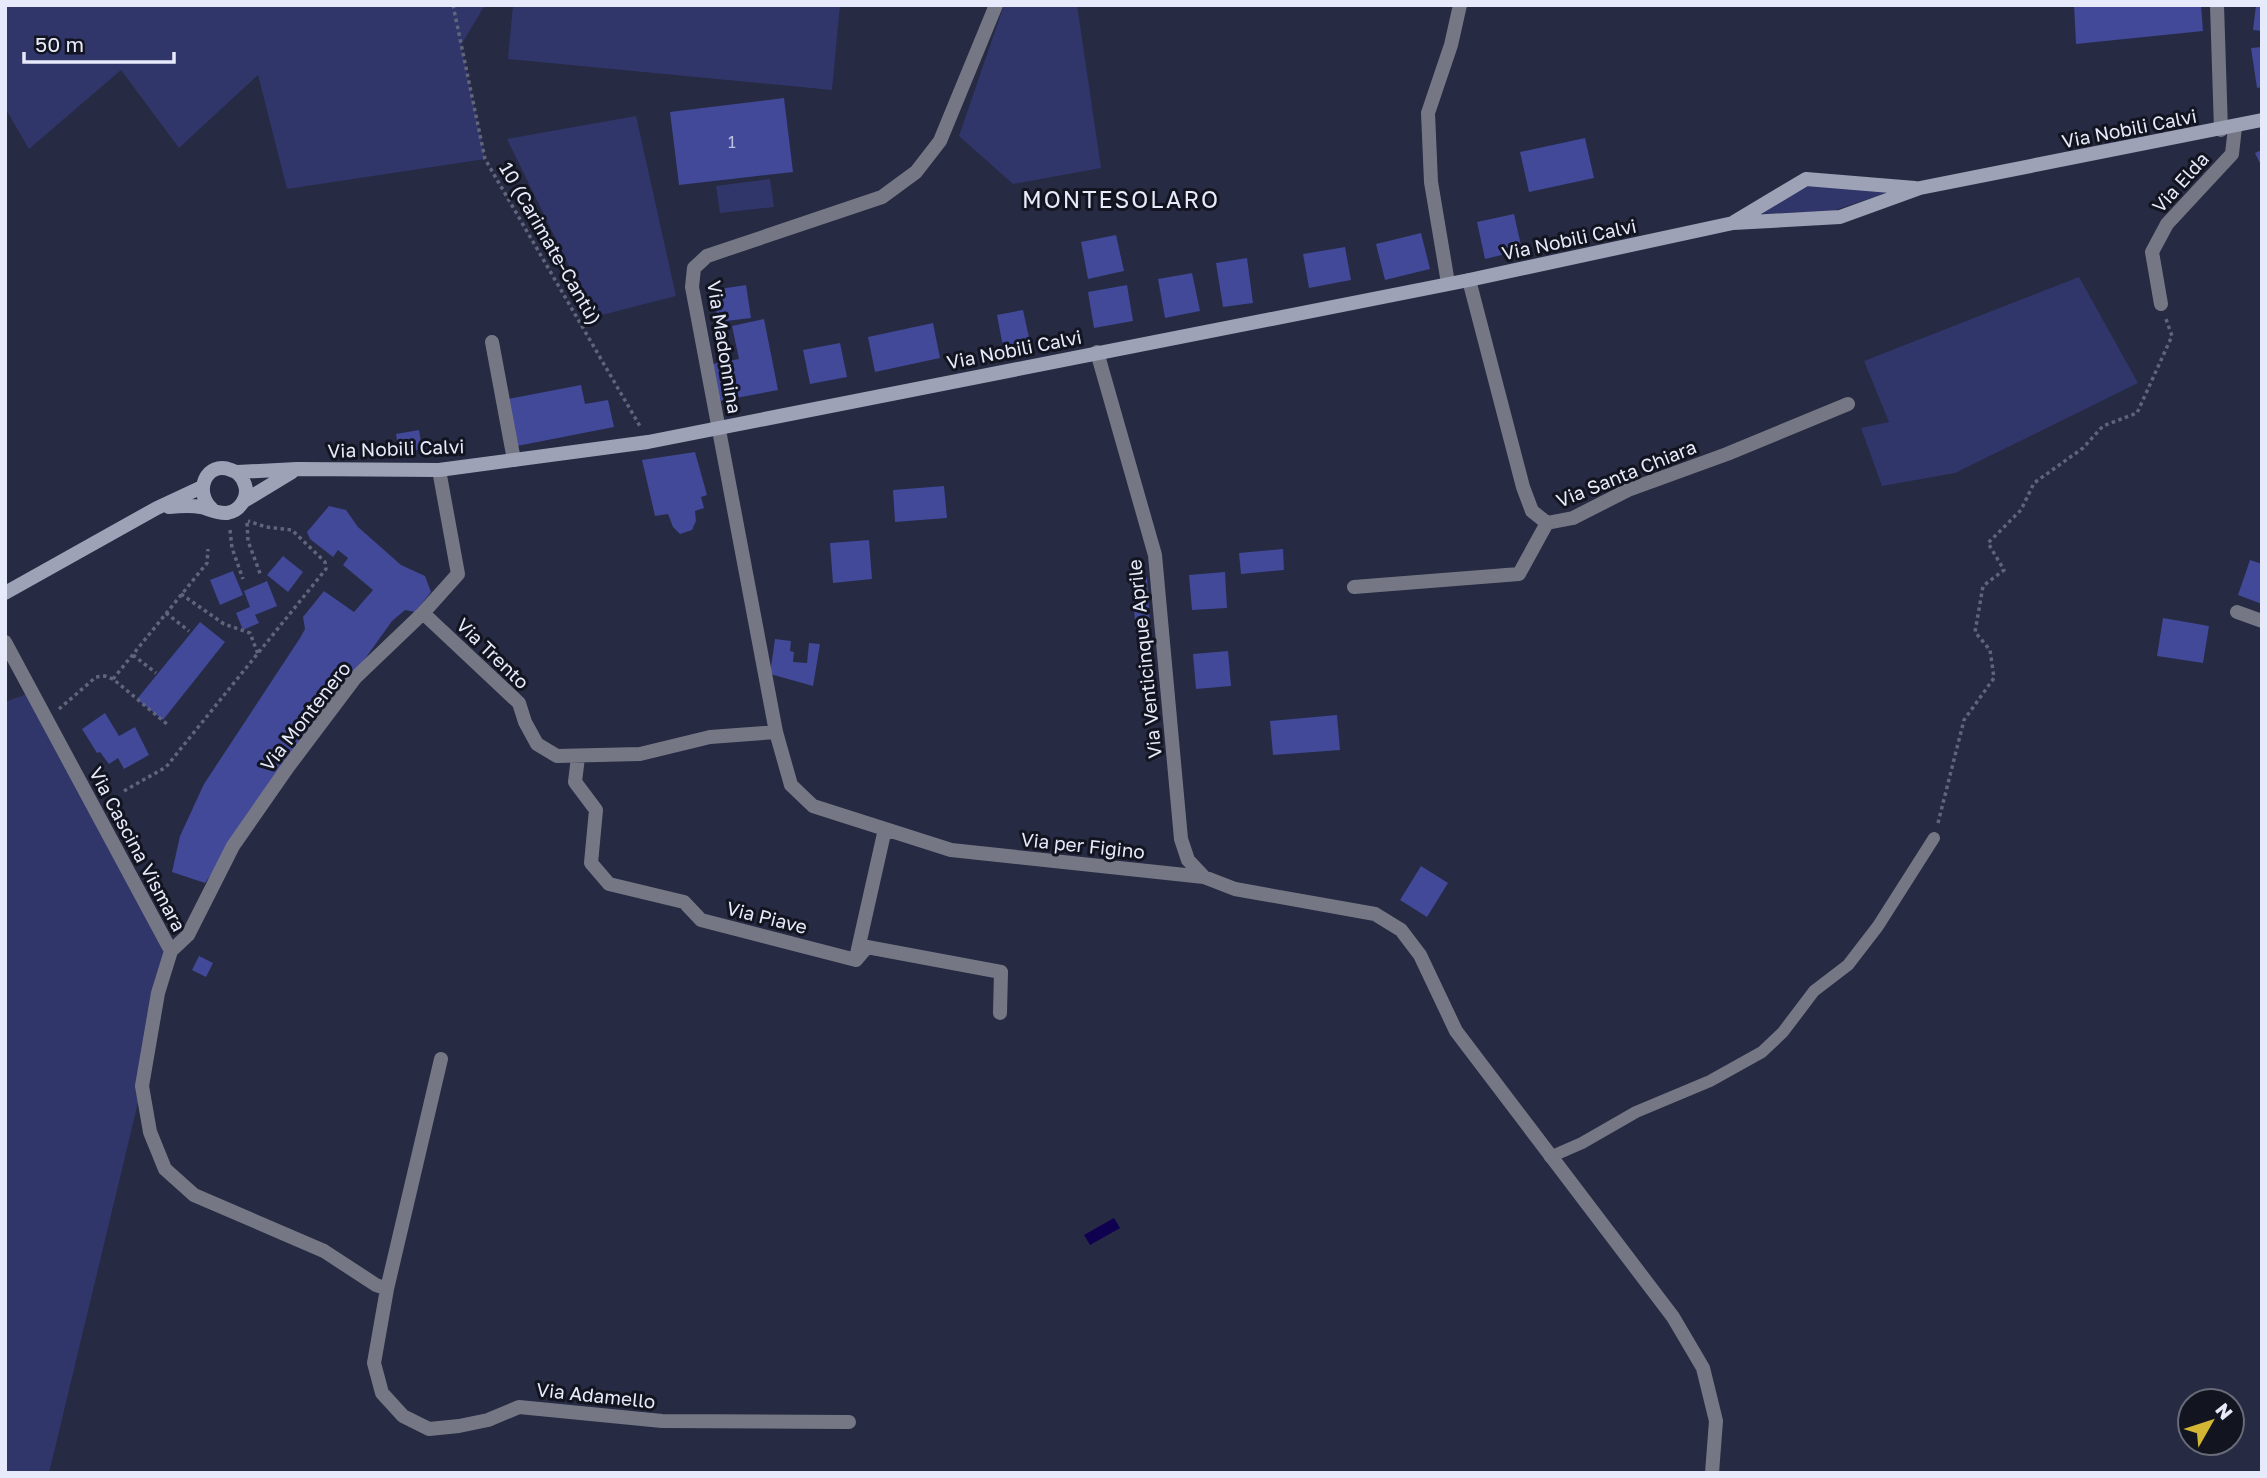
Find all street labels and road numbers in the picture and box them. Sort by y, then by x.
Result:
street label: Via Nobili Calvi [2060,104,2198,152]
street label: Via Elda [2147,147,2213,217]
street label: 10 (Carimate-Cantù) [495,158,607,328]
street label: Via Nobili Calvi [1500,214,1638,264]
street label: Via Madonnina [703,279,747,415]
street label: Via Nobili Calvi [945,325,1083,373]
street label: Via Nobili Calvi [327,434,465,462]
street label: Via Santa Chiara [1553,434,1699,512]
street label: Via Venticinque Aprile [1122,558,1166,760]
street label: Via Trento [452,613,534,693]
street label: Via Montenero [255,657,355,775]
street label: Via Cascina Vismara [85,763,191,935]
street label: Via per Figino [1020,827,1146,863]
street label: Via Piave [724,896,810,938]
street label: Via Adamello [535,1377,657,1413]

